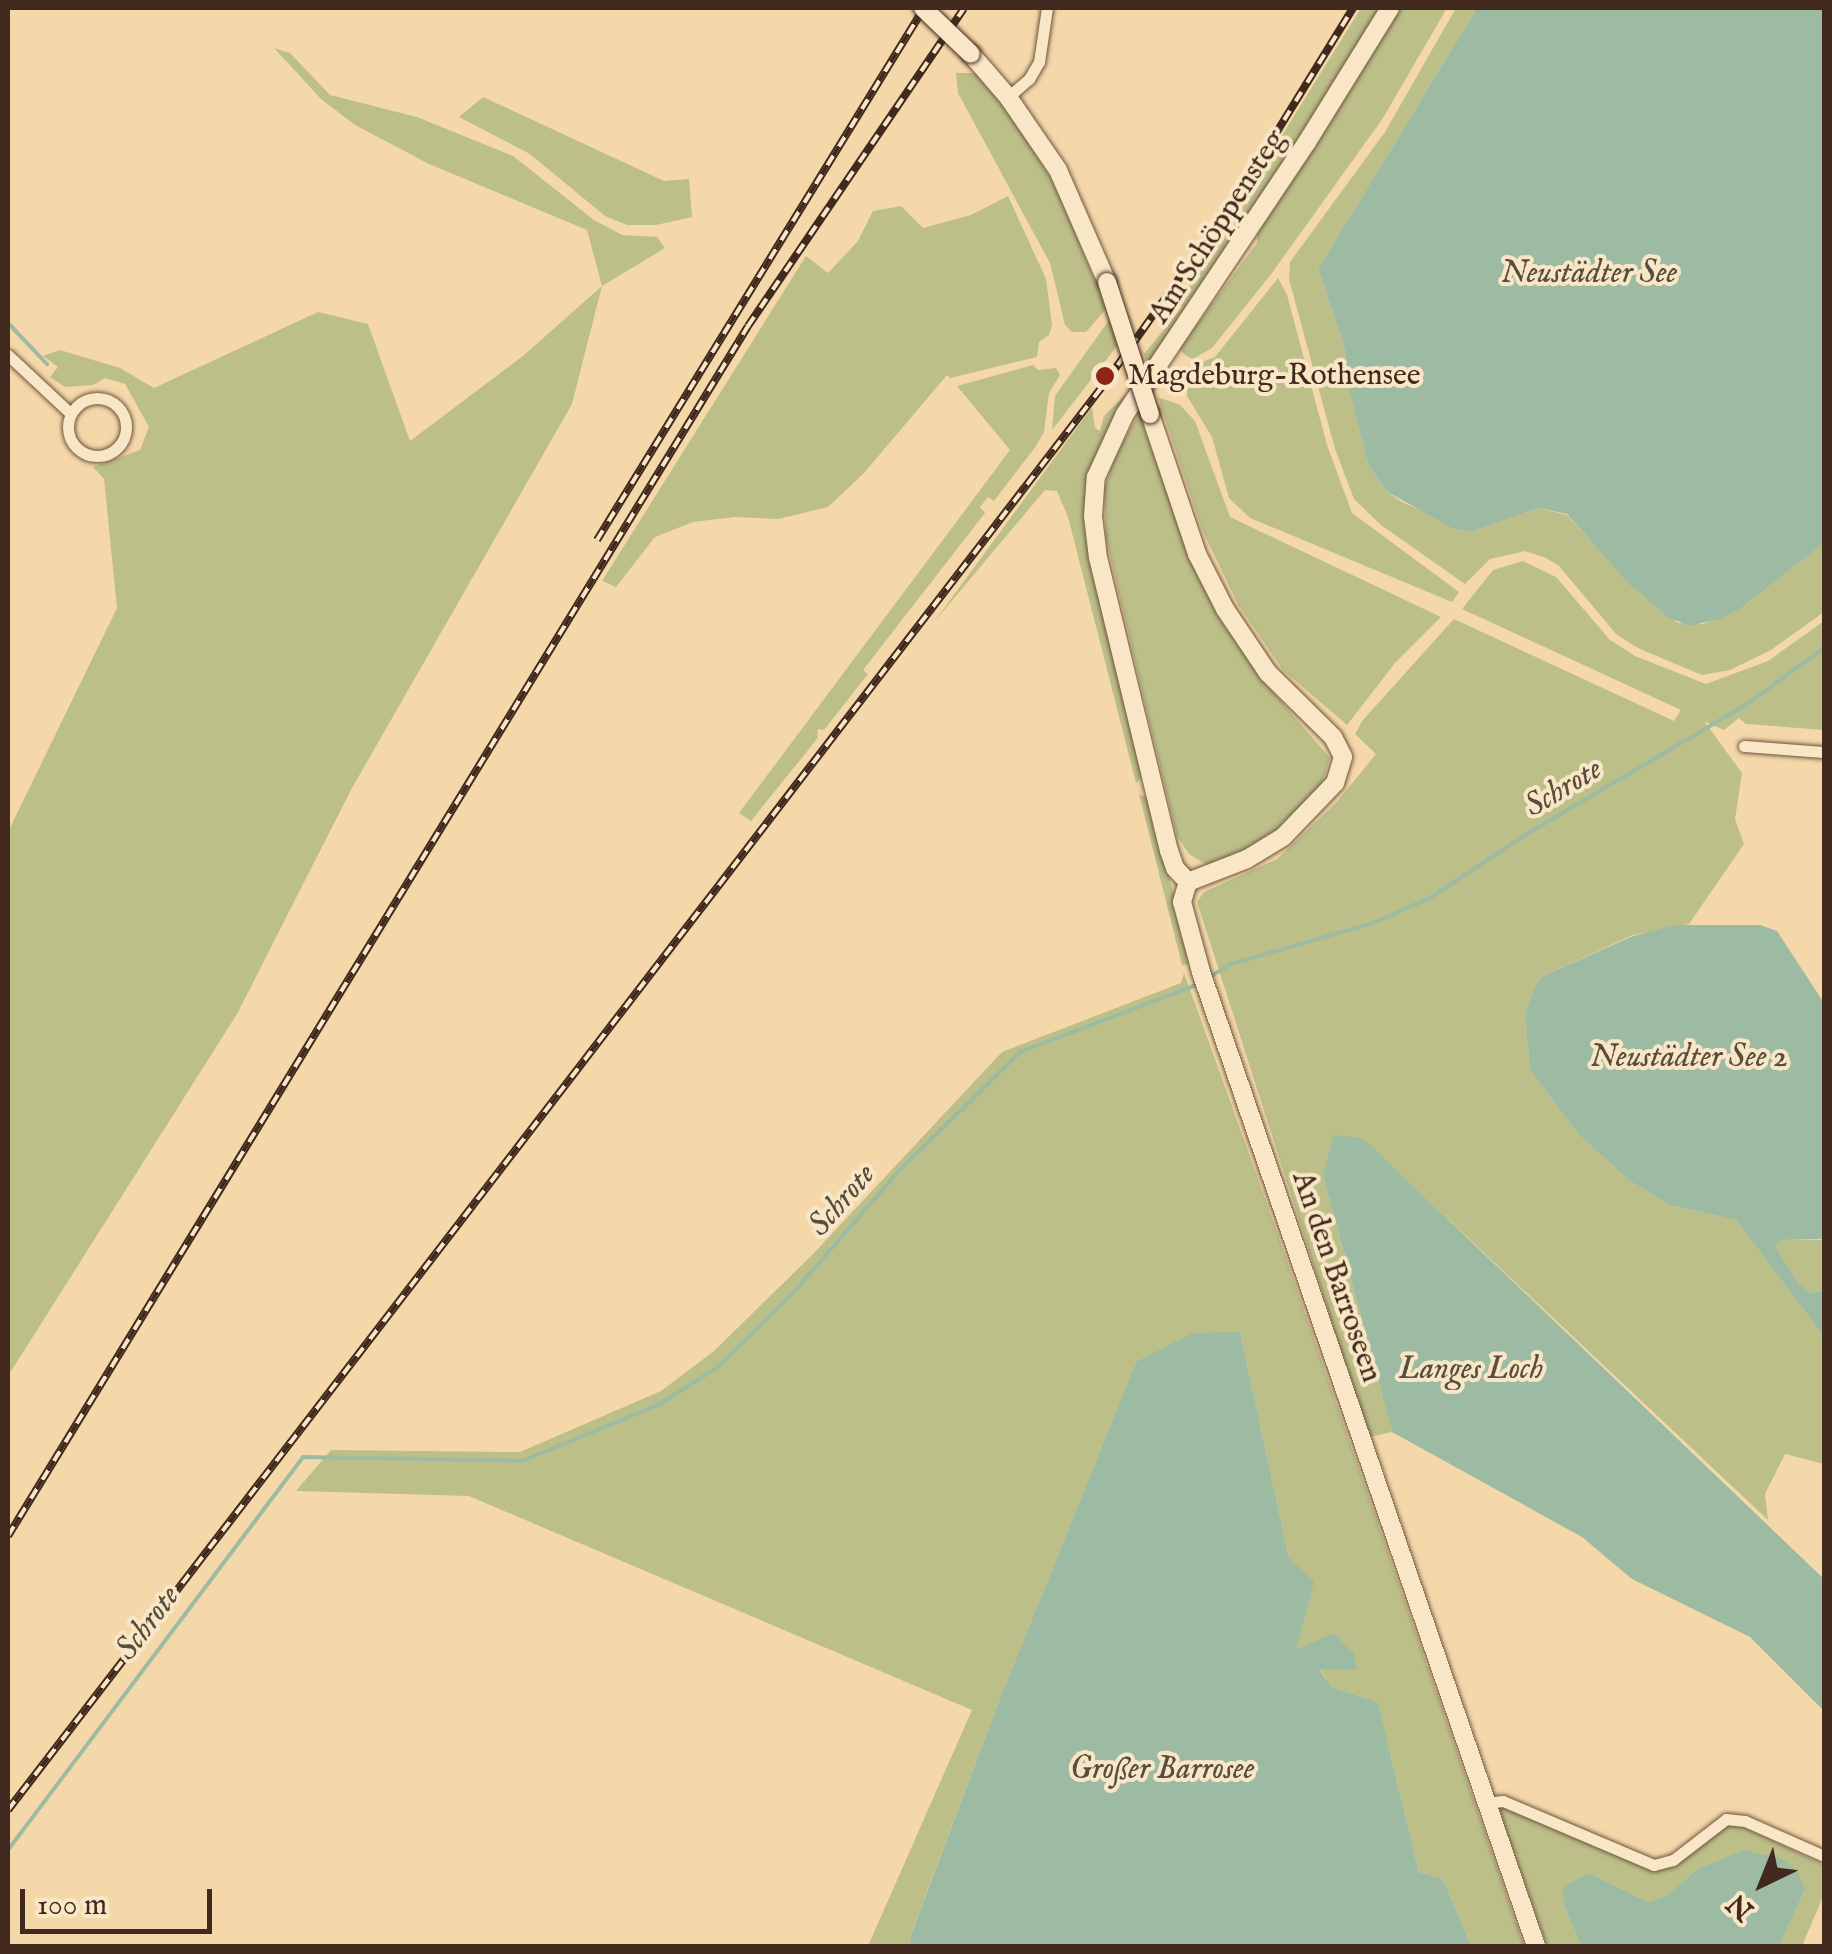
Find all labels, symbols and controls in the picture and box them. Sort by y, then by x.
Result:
street label: Am Schöppensteg [1142,124,1294,330]
water label: Neustädter See [1501,255,1677,293]
place label: Magdeburg-Rothensee [1128,358,1421,394]
marker: Magdeburg-Rothensee [1092,363,1118,389]
water label: Schrote [1518,751,1610,827]
water label: Neustädter See 2 [1590,1039,1788,1077]
water label: Schrote [801,1157,885,1245]
street label: An den Barroseen [1283,1167,1389,1387]
water label: Langes Loch [1399,1351,1543,1389]
water label: Schrote [109,1579,189,1669]
water label: Großer Barrosee [1070,1751,1254,1789]
north arrow [1712,1834,1812,1934]
scale bar [25,1869,218,1931]
text: N [1720,1885,1762,1927]
text: 100 m [37,1887,107,1925]

